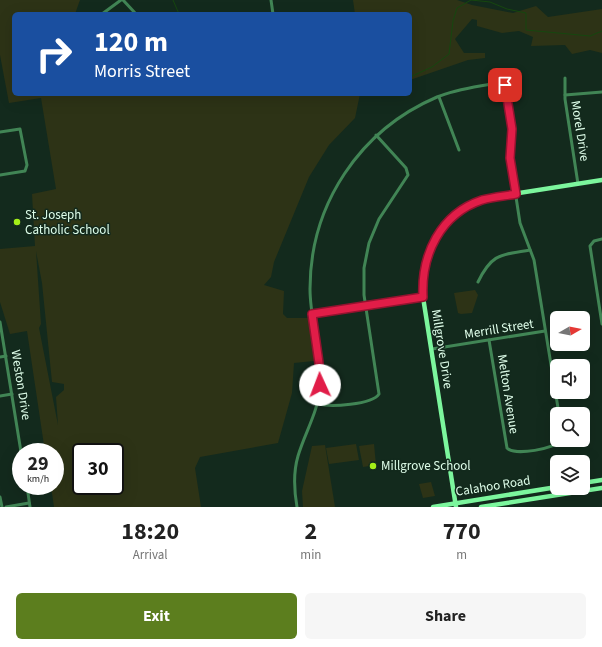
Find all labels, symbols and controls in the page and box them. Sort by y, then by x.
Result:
text: 120 m [94,22,168,62]
icon: right [28,28,80,80]
text: Morris Street [94,59,190,84]
pin [488,68,522,102]
icon: arrive [494,74,516,96]
street label: Morel Drive [566,99,594,163]
place label: St. Joseph Catholic School [25,206,110,239]
marker: St. Joseph Catholic School [12,217,22,227]
street label: Millgrove Drive [427,308,457,390]
north arrow [550,311,590,351]
map controls [550,311,590,495]
street label: Merrill Street [463,315,536,343]
street label: Weston Drive [7,349,35,421]
street label: Melton Avenue [493,353,523,435]
button: sound [550,359,590,399]
position arrow [299,364,341,406]
button: search [550,407,590,447]
speed limit sign: 30 [72,443,124,495]
text: 29 [27,450,49,478]
button: layers [550,455,590,495]
place label: Millgrove School [381,457,471,475]
marker: Millgrove School [368,461,378,471]
street label: Calahoo Road [454,471,532,501]
text: km/h [27,472,49,486]
text: 18:20 [121,514,179,549]
text: 2 [305,514,317,549]
text: 770 [443,514,481,549]
text: Arrival [133,546,168,564]
text: min [300,546,321,564]
text: m [456,546,467,564]
button: Exit [16,593,297,639]
button: Share [305,593,586,639]

